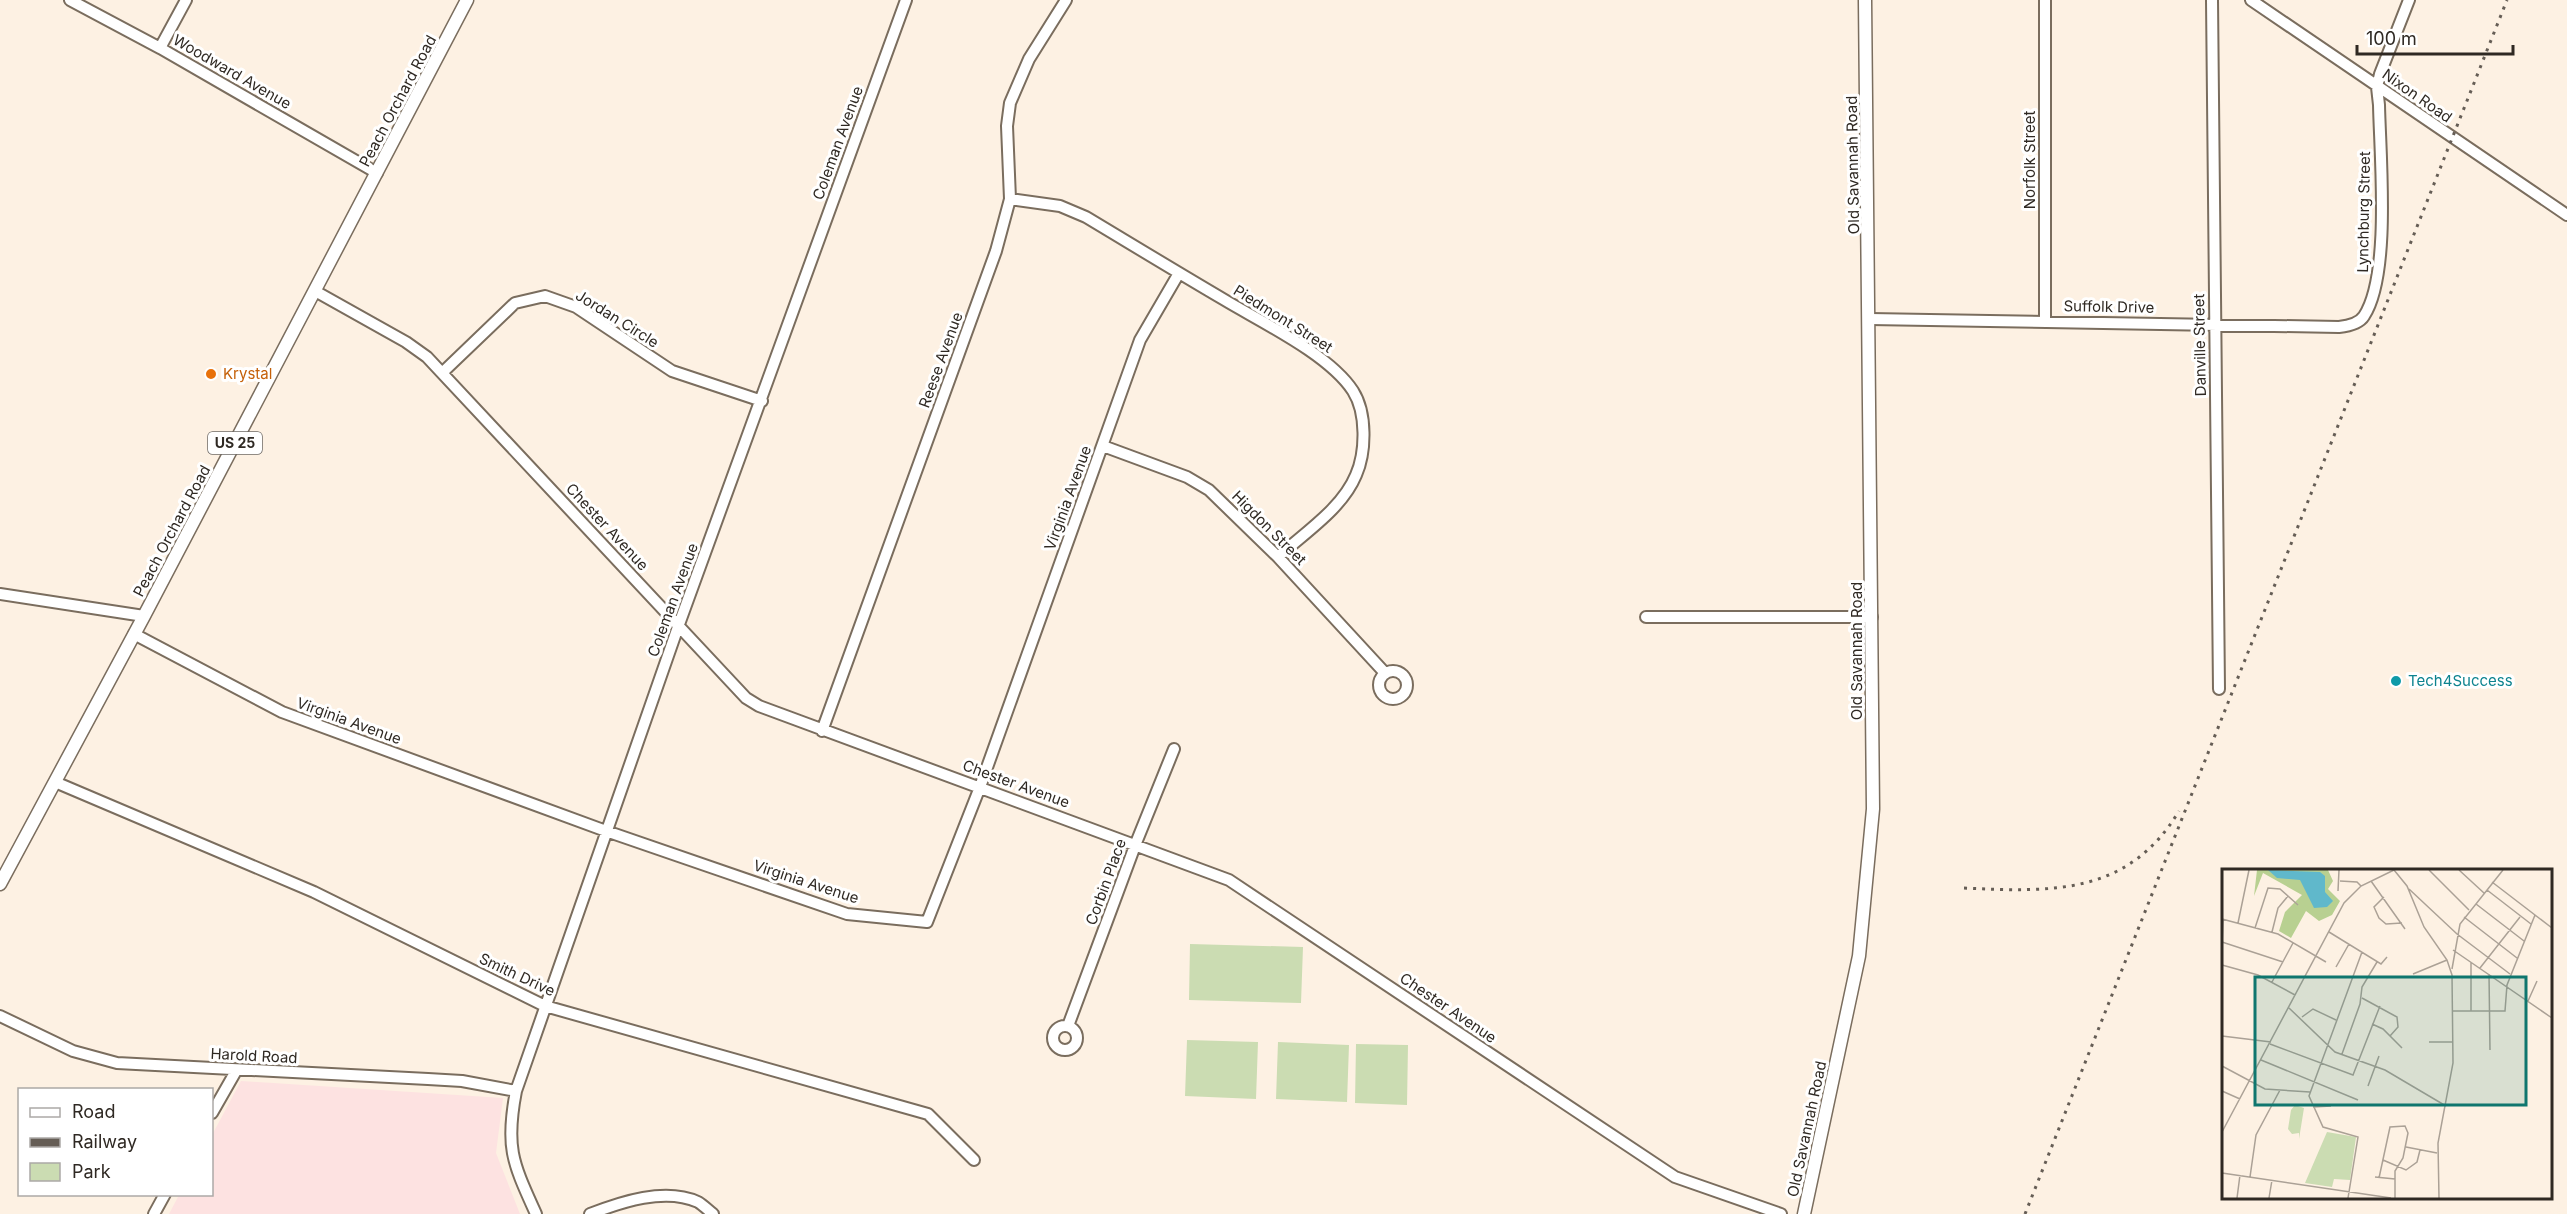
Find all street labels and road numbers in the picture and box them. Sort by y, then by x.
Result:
street label: Woodward Avenue [170,30,295,113]
street label: Peach Orchard Road [355,32,440,170]
street label: Nixon Road [2379,65,2456,127]
street label: Coleman Avenue [808,83,867,202]
street label: Old Savannah Road [1842,96,1863,234]
street label: Norfolk Street [2020,111,2039,209]
street label: Lynchburg Street [2353,151,2374,273]
street label: Piedmont Street [1230,280,1337,357]
street label: Jordan Circle [572,285,662,352]
street label: Danville Street [2189,294,2210,396]
street label: Suffolk Drive [2063,296,2155,317]
street label: Reese Avenue [914,309,967,410]
road number: US 25 [208,432,262,454]
street label: Virginia Avenue [1040,443,1095,553]
street label: Peach Orchard Road [129,462,214,600]
street label: Chester Avenue [562,479,653,574]
street label: Higdon Street [1228,486,1311,569]
street label: Coleman Avenue [643,540,702,659]
street label: Old Savannah Road [1847,582,1866,720]
street label: Virginia Avenue [294,693,404,748]
street label: Chester Avenue [960,755,1072,812]
street label: Corbin Place [1081,836,1130,928]
street label: Virginia Avenue [751,855,861,908]
street label: Smith Drive [476,949,558,1000]
street label: Chester Avenue [1396,968,1500,1047]
street label: Harold Road [210,1044,298,1067]
street label: Old Savannah Road [1783,1059,1830,1199]

